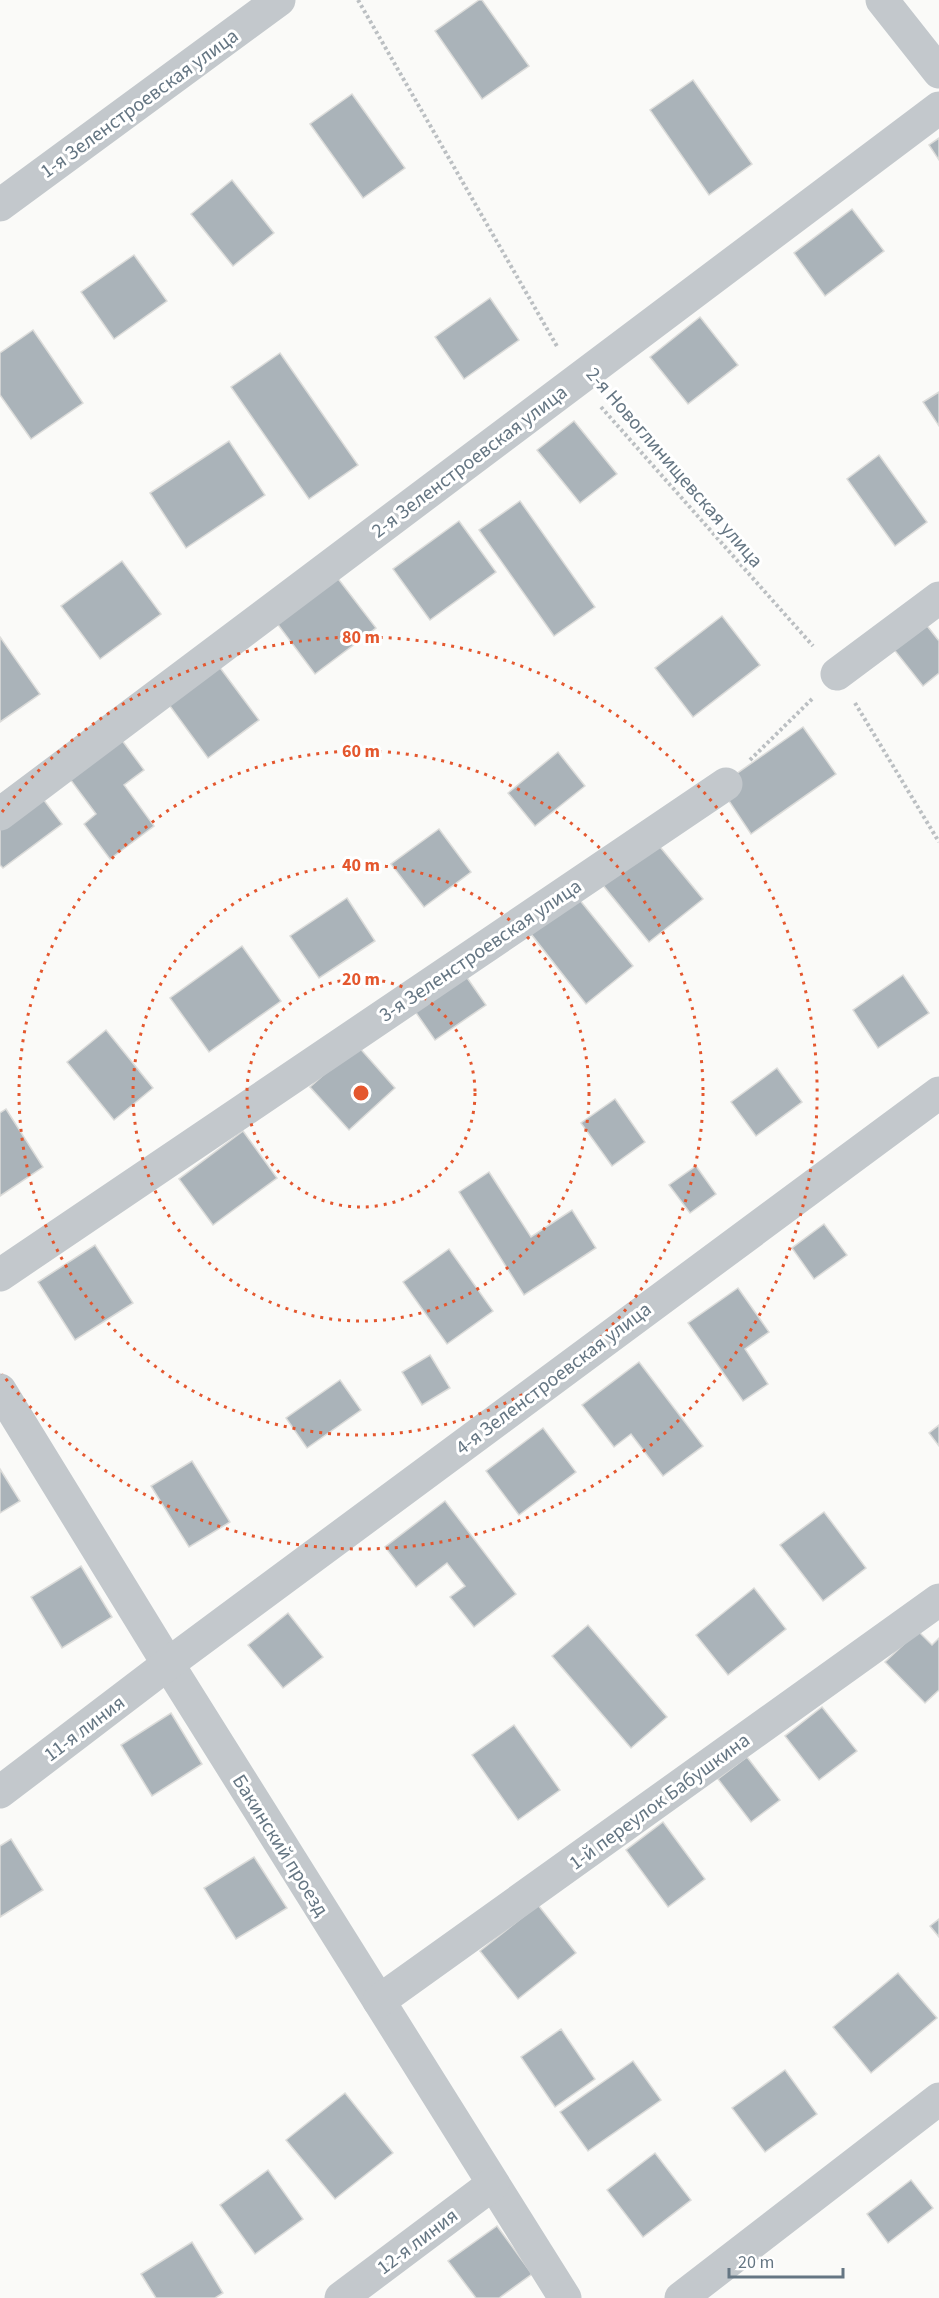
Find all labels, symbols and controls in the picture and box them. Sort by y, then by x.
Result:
street label: 1-я Зеленстроевская улица [35,22,244,185]
street label: 2-я Новоглинищевская улица [579,361,769,574]
street label: 2-я Зеленстроевская улица [366,379,573,545]
text: 80 m [342,625,380,650]
text: 60 m [342,739,380,764]
text: 40 m [342,853,380,878]
street label: 3-я Зеленстроевская улица [374,872,587,1029]
text: 20 m [342,967,380,992]
centre of rings [351,1083,371,1103]
street label: 4-я Зеленстроевская улица [450,1296,657,1462]
street label: 11-я линия [38,1689,131,1769]
street label: 1-й переулок Бабушкина [563,1727,756,1877]
street label: Бакинский проезд [225,1769,335,1922]
street label: 12-я линия [371,2202,464,2282]
scale bar [729,2241,843,2279]
text: 20 m [738,2250,774,2275]

